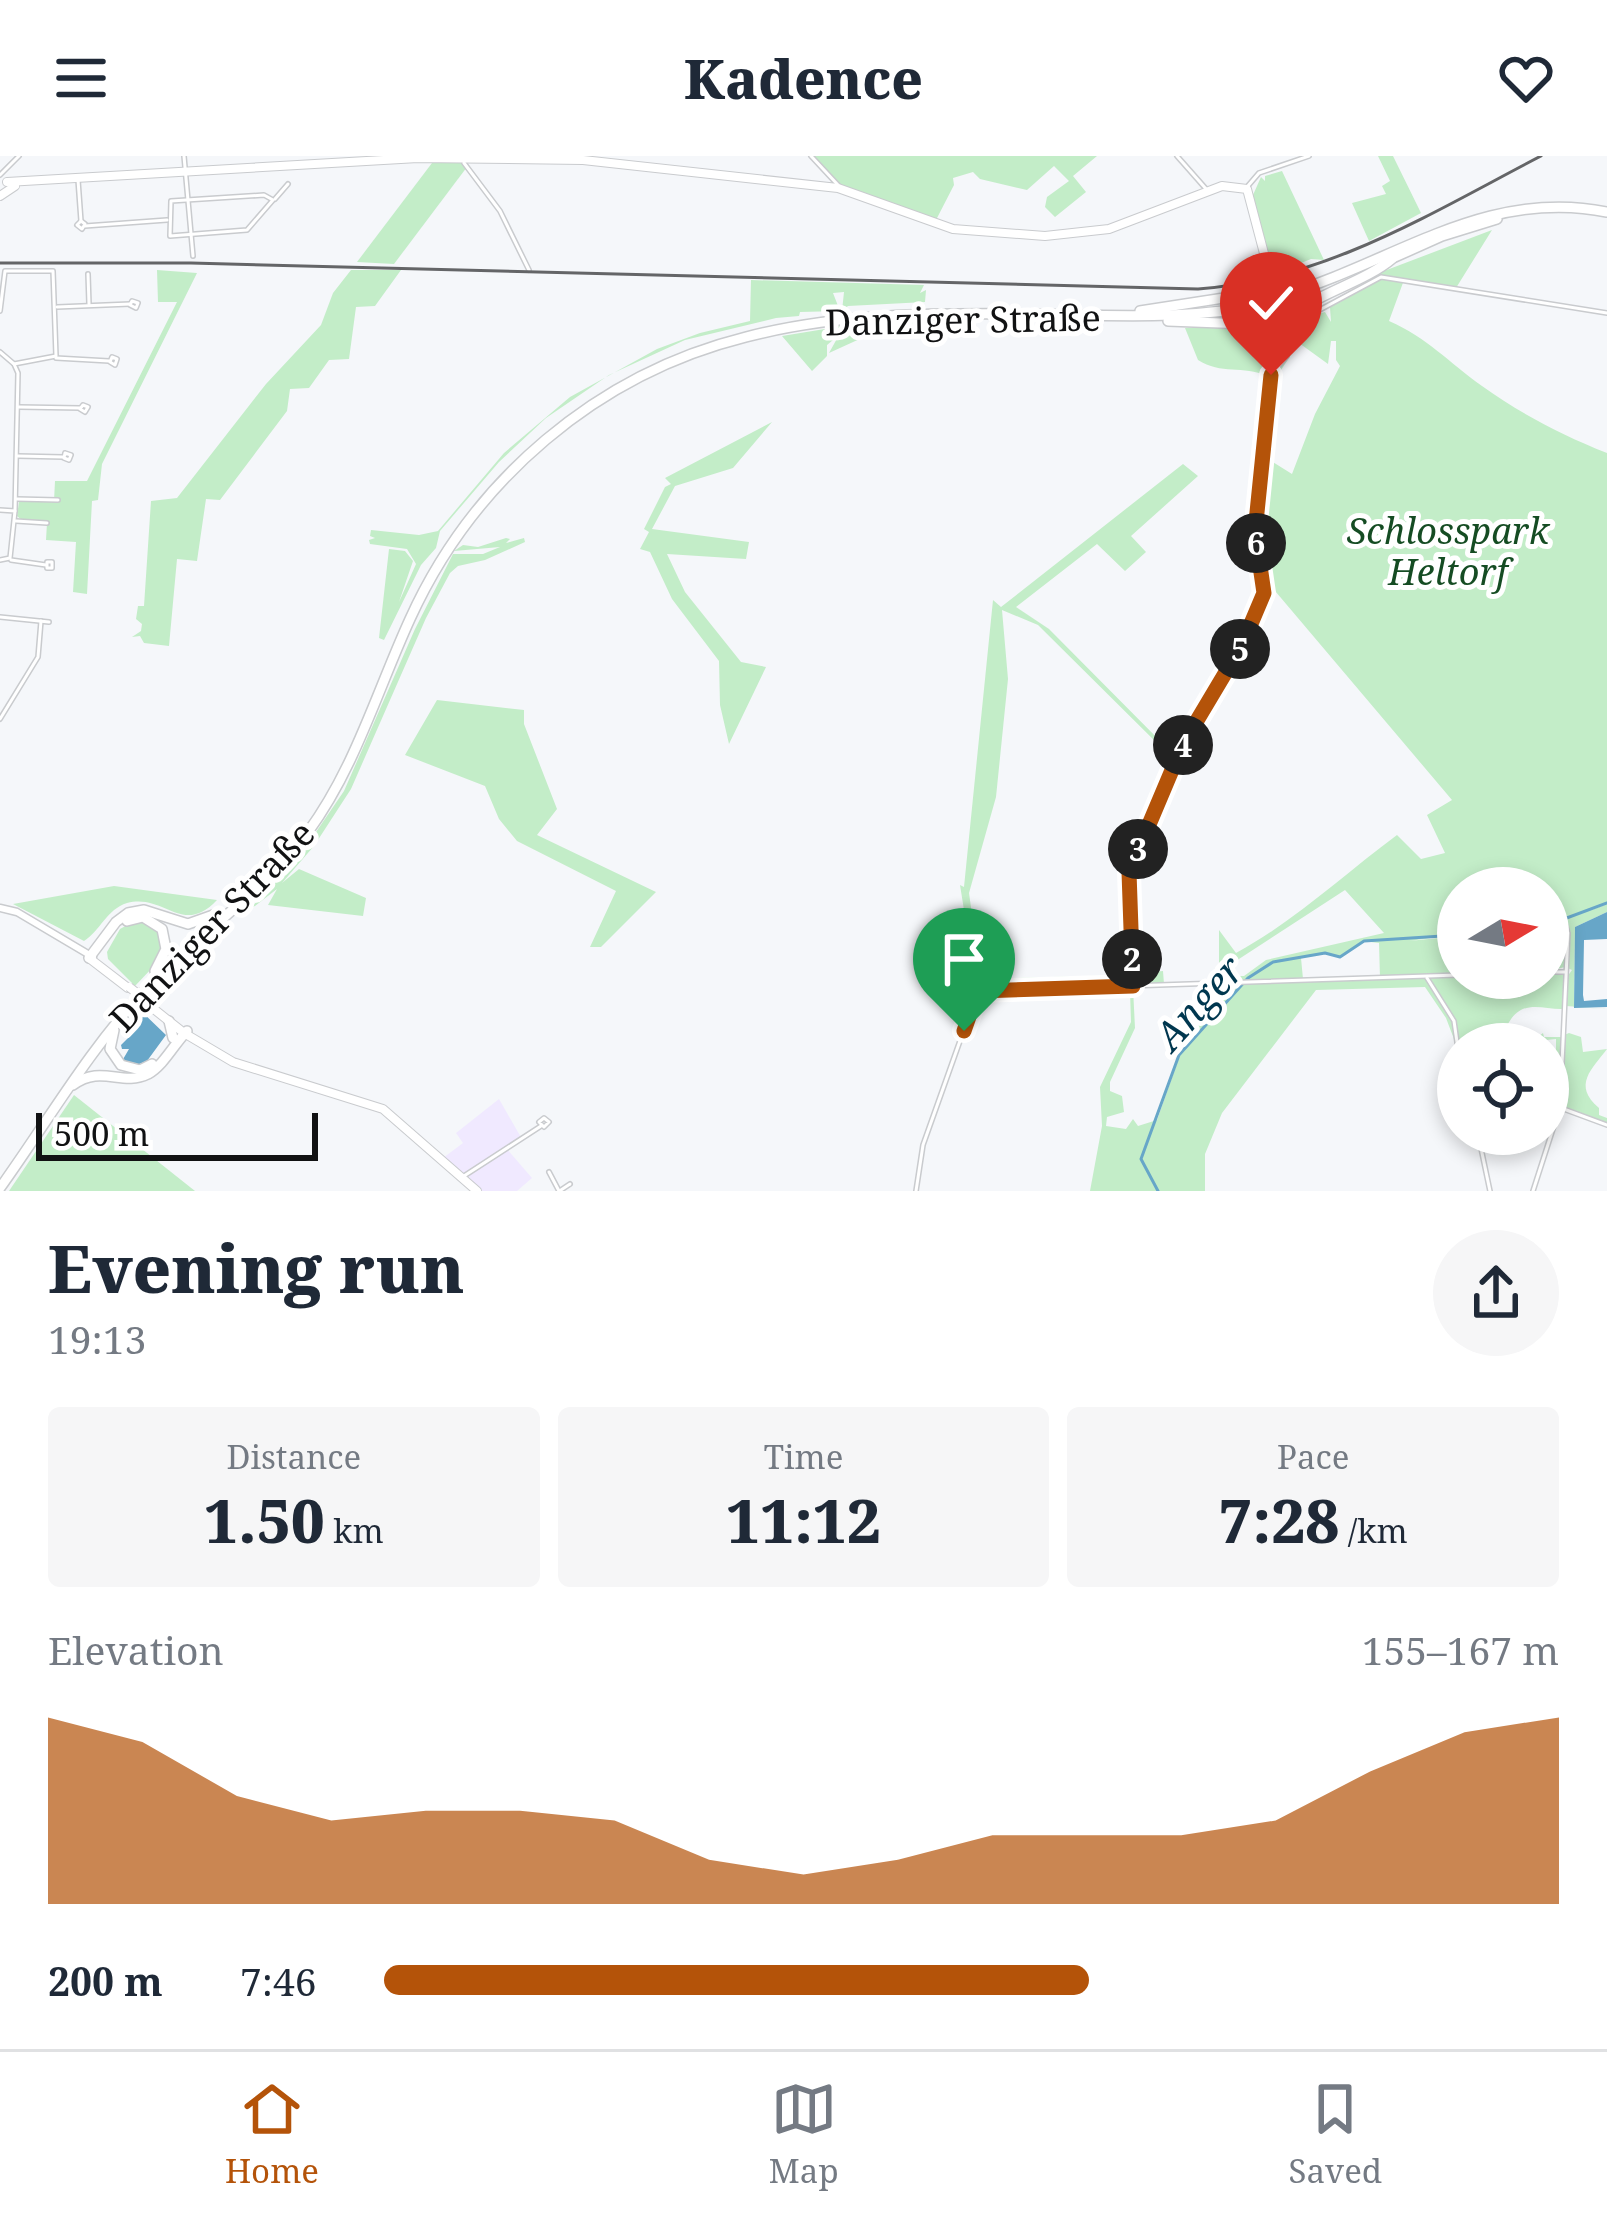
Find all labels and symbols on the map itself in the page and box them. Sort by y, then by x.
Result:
pin [1220,252,1322,375]
street label: Danziger Straße [825,293,1101,346]
park label: Schlosspark Heltorf [1347,506,1551,596]
pin: 6 [1226,513,1286,573]
pin: 5 [1210,619,1270,679]
pin: 4 [1153,715,1213,775]
street label: Danziger Straße [98,809,325,1042]
pin: 3 [1108,819,1168,879]
north arrow [1437,867,1569,999]
pin [913,908,1015,1031]
pin: 2 [1102,929,1162,989]
water label: Anger [1139,943,1255,1063]
scale bar [36,1107,318,1160]

